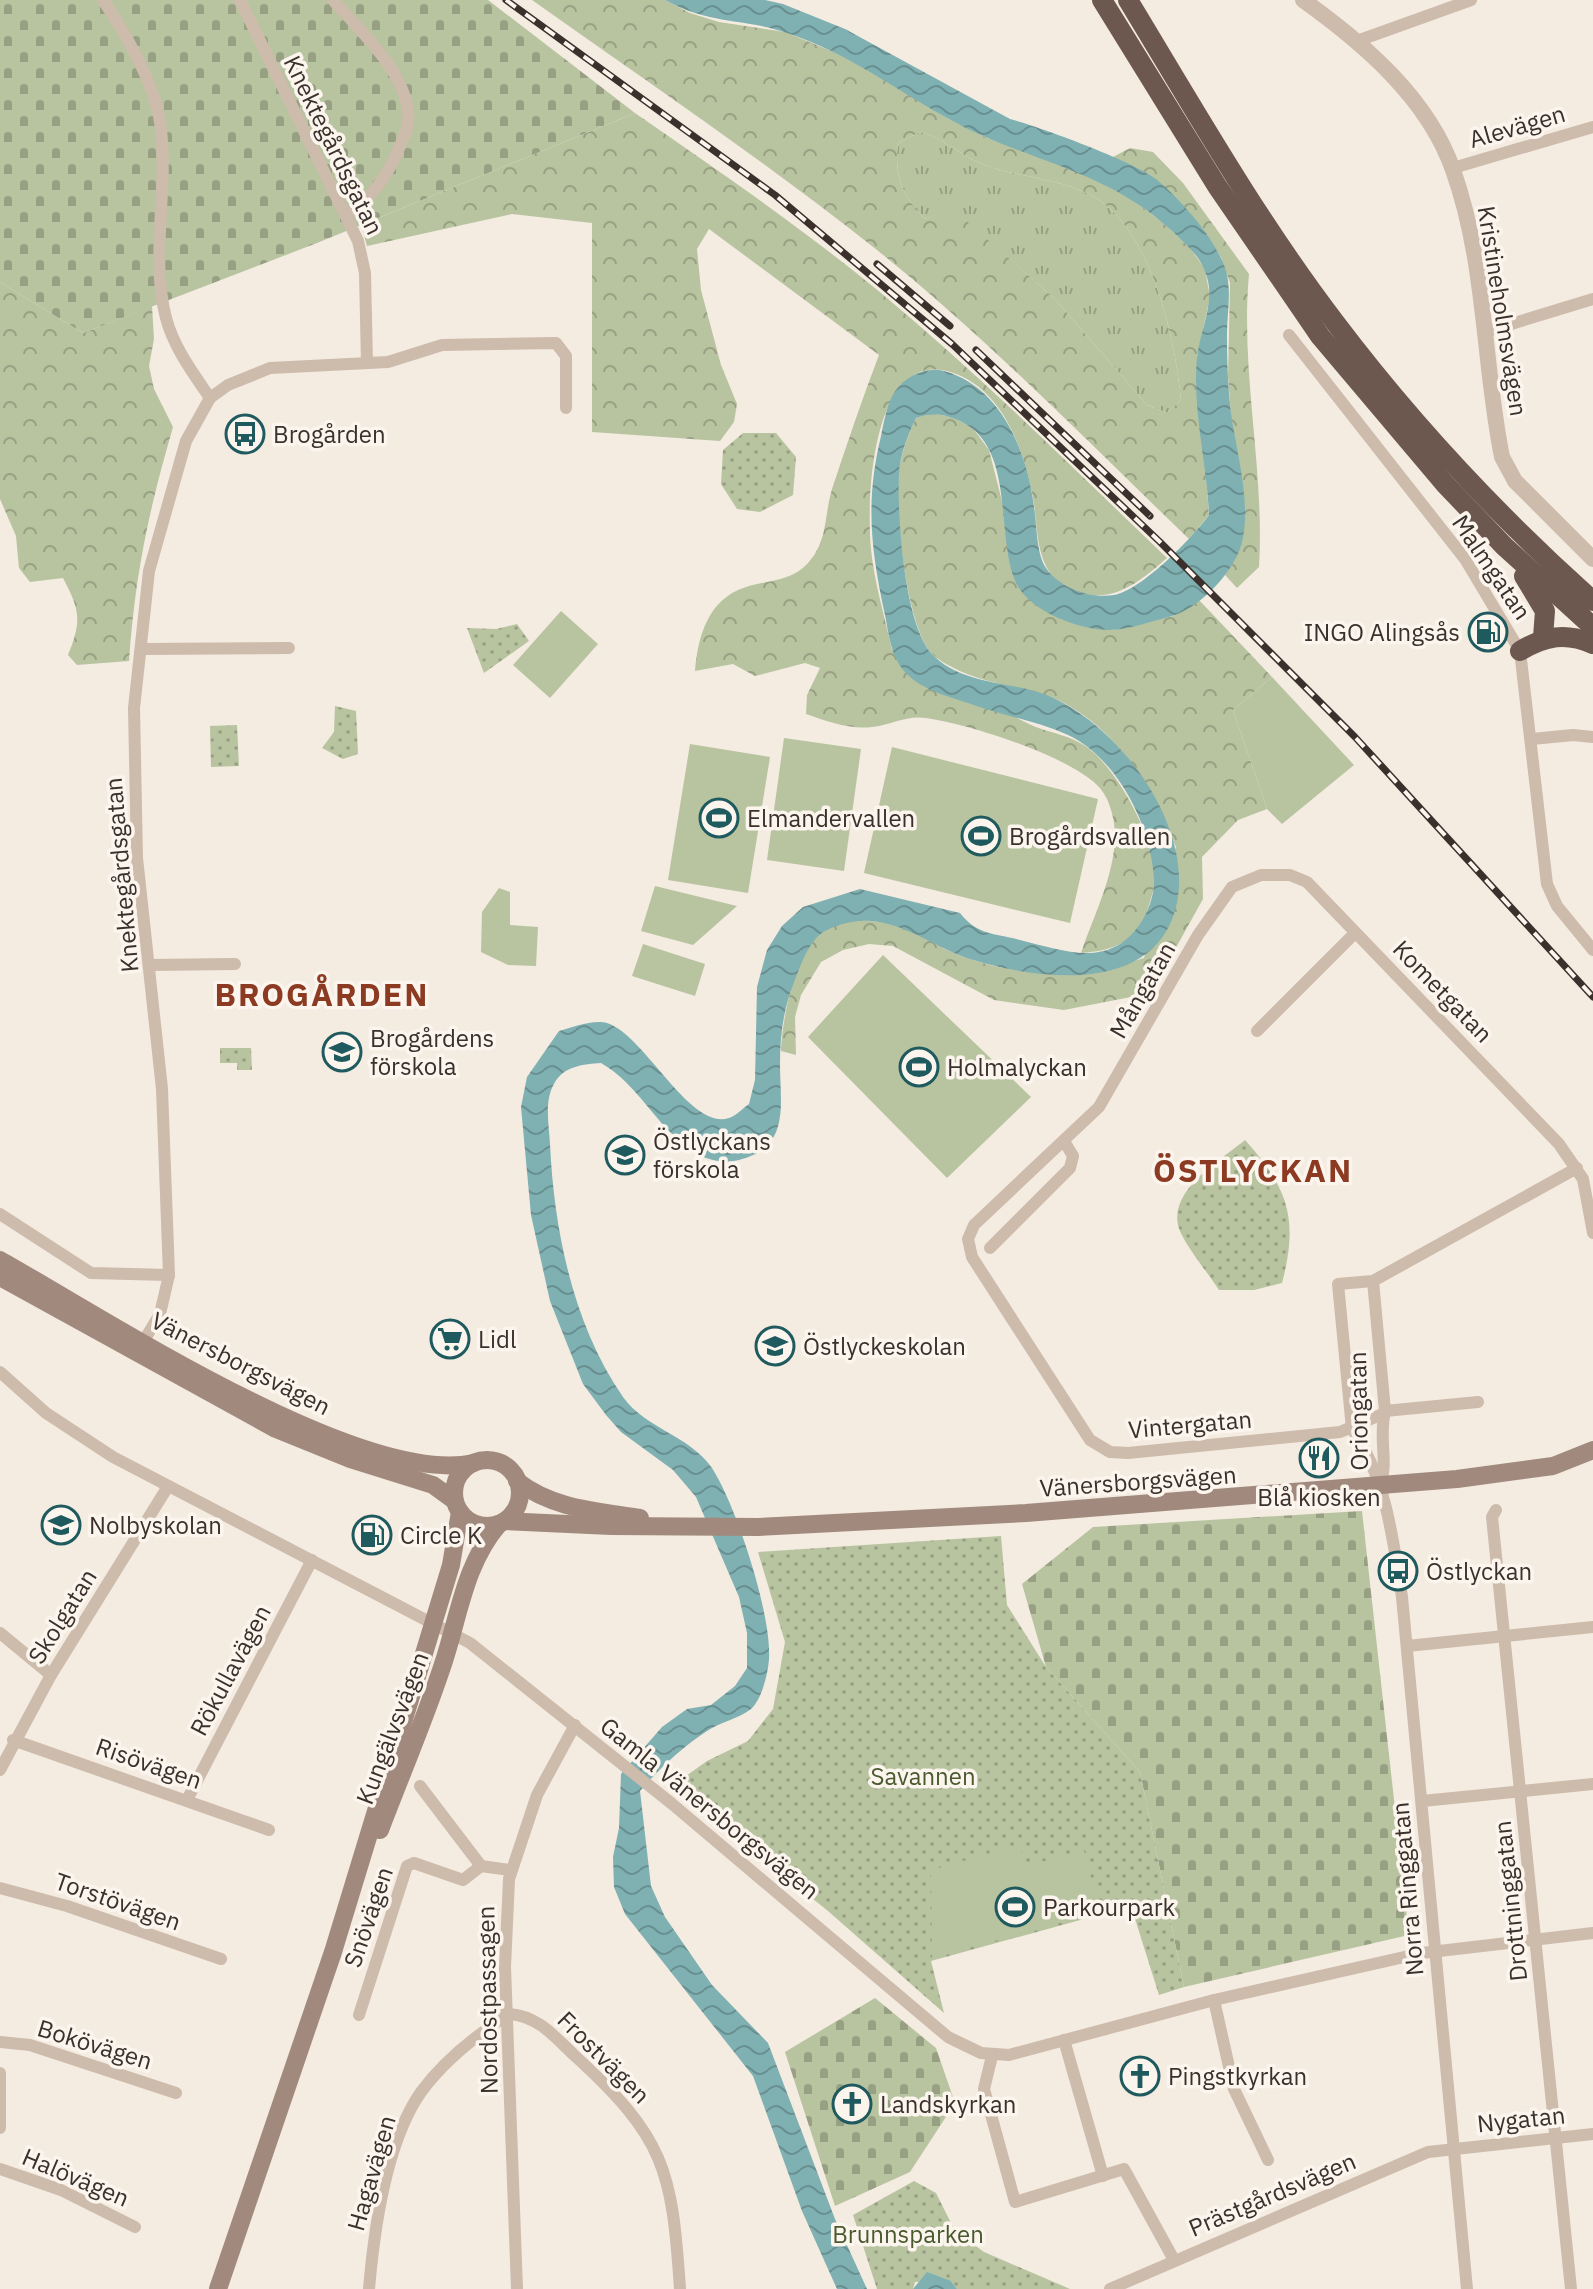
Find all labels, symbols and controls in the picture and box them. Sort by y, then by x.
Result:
street label: Knektegårdsgatan [277,50,391,240]
street label: Alevägen [1465,97,1569,155]
street label: Kristineholmsvägen [1471,204,1535,418]
bus stop icon: Brogården [224,413,266,455]
place label: Brogården [273,418,386,450]
street label: Malmgatan [1445,508,1539,626]
fuel station icon: INGO Alingsås [1467,611,1509,653]
place label: INGO Alingsås [1304,616,1460,648]
street label: Knektegårdsgatan [97,776,145,974]
sports icon: Elmandervallen [698,797,740,839]
place label: Elmandervallen [747,802,915,834]
sports icon: Brogårdsvallen [960,815,1002,857]
place label: Brogårdsvallen [1009,820,1170,852]
street label: Kometgatan [1386,933,1500,1049]
street label: Mångatan [1102,936,1182,1044]
district label: BROGÅRDEN [215,973,429,1015]
place label: Brogårdens förskola [370,1022,494,1082]
school or university icon: Brogårdens förskola [321,1031,363,1073]
sports icon: Holmalyckan [898,1046,940,1088]
place label: Holmalyckan [947,1051,1087,1083]
place label: Östlyckans förskola [653,1125,771,1185]
school or university icon: Östlyckans förskola [604,1134,646,1176]
district label: ÖSTLYCKAN [1153,1149,1353,1191]
street label: Vänersborgsvägen [146,1304,336,1422]
supermarket icon: Lidl [429,1318,471,1360]
place label: Lidl [478,1323,516,1355]
school or university icon: Östlyckeskolan [754,1325,796,1367]
place label: Östlyckeskolan [803,1330,966,1362]
street label: Oriongatan [1341,1351,1375,1471]
street label: Vintergatan [1127,1403,1253,1445]
restaurant icon: Blå kiosken [1298,1437,1340,1479]
street label: Vänersborgsvägen [1038,1458,1238,1504]
place label: Blå kiosken [1257,1481,1381,1513]
school or university icon: Nolbyskolan [40,1504,82,1546]
place label: Nolbyskolan [89,1509,222,1541]
fuel station icon: Circle K [351,1514,393,1556]
place label: Circle K [400,1519,482,1551]
bus stop icon: Östlyckan [1377,1550,1419,1592]
place label: Östlyckan [1426,1555,1532,1587]
street label: Skolgatan [20,1562,104,1670]
street label: Rökullavägen [182,1599,278,1741]
street label: Kungälvsvägen [348,1647,436,1809]
street label: Gamla Vänersborgsvägen [594,1710,826,1906]
street label: Risövägen [92,1730,206,1796]
park label: Savannen [870,1760,976,1792]
street label: Norra Ringgatan [1383,1801,1431,1977]
street label: Drottninggatan [1486,1819,1534,1983]
street label: Snövägen [336,1862,400,1972]
street label: Torstövägen [51,1865,185,1937]
sports icon: Parkourpark [994,1886,1036,1928]
place label: Parkourpark [1043,1891,1176,1923]
street label: Nordostpassagen [469,1905,505,2095]
street label: Frostvägen [551,2004,657,2110]
street label: Bokövägen [34,2011,156,2077]
church icon: Pingstkyrkan [1119,2055,1161,2097]
place label: Pingstkyrkan [1168,2060,1307,2092]
church icon: Landskyrkan [831,2083,873,2125]
place label: Landskyrkan [880,2088,1016,2120]
street label: Nygatan [1475,2098,1567,2140]
street label: Hagavägen [339,2112,403,2234]
street label: Halövägen [18,2140,134,2214]
street label: Prästgårdsvägen [1184,2144,1360,2244]
park label: Brunnsparken [832,2218,984,2250]

